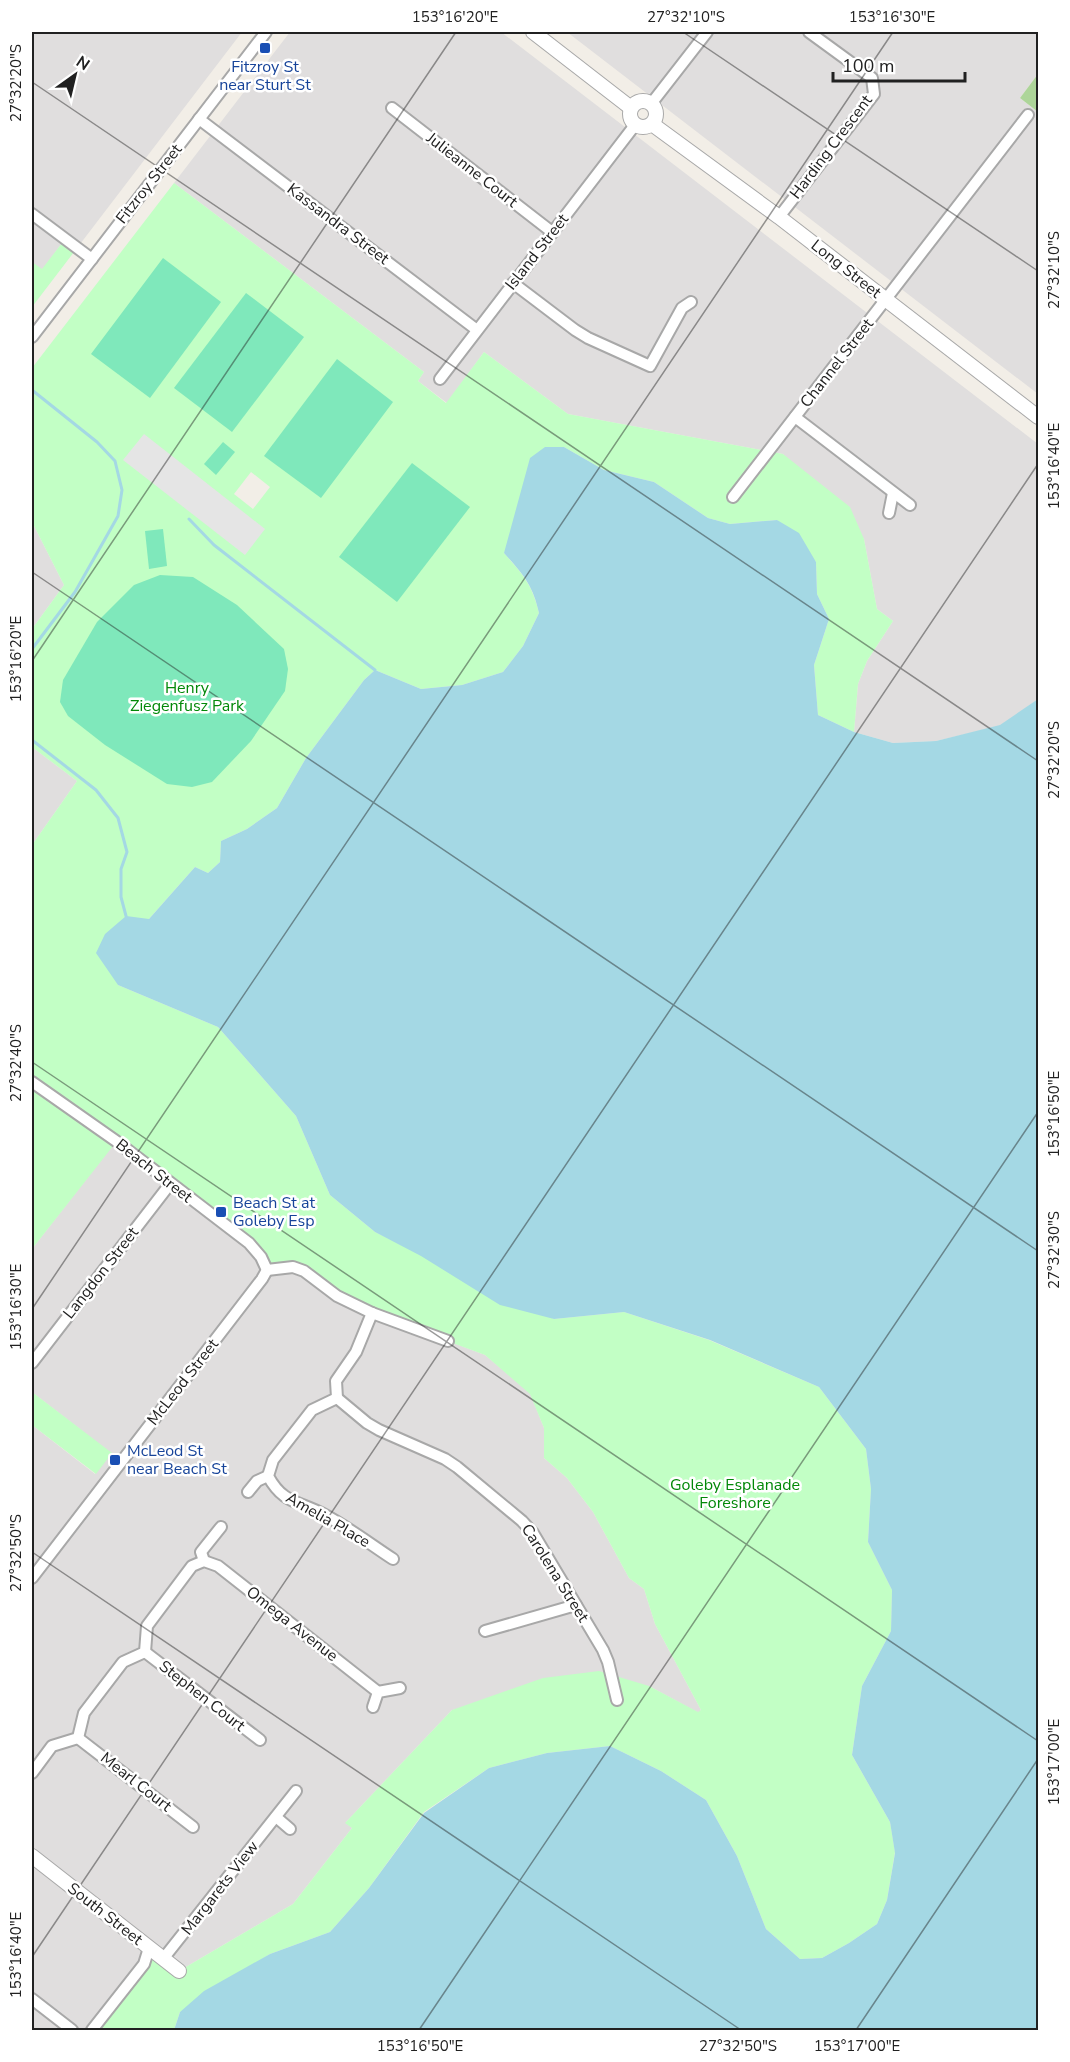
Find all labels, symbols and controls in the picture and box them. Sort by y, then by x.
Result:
text: 153°16'20"E [412,7,498,27]
text: 27°32'10"S [647,7,725,27]
text: 153°16'30"E [849,7,935,27]
marker: Fitzroy St near Sturt St [258,41,272,55]
text: 27°32'20"S [6,44,26,122]
north arrow [45,45,105,105]
scale bar [833,45,965,83]
text: N [72,51,94,76]
text: 100 m [842,54,894,78]
place label: Fitzroy St near Sturt St [219,56,311,96]
street label: Harding Crescent [785,90,878,204]
street label: Julieanne Court [421,127,523,213]
street label: Fitzroy Street [111,139,187,229]
street label: Kassandra Street [282,178,394,270]
street label: Island Street [500,209,574,295]
text: 27°32'10"S [1044,231,1064,309]
street label: Long Street [806,235,886,304]
street label: Channel Street [795,314,879,412]
text: 153°16'40"E [1044,423,1064,509]
text: 153°16'20"E [6,616,26,702]
park label: Henry Ziegenfusz Park [130,677,245,717]
text: 27°32'20"S [1044,721,1064,799]
text: 27°32'40"S [6,1024,26,1102]
text: 153°16'50"E [1044,1071,1064,1157]
street label: Beach Street [111,1134,197,1208]
place label: Beach St at Goleby Esp [233,1192,315,1232]
marker: Beach St at Goleby Esp [214,1205,228,1219]
text: 27°32'30"S [1044,1211,1064,1289]
street label: Langdon Street [58,1222,144,1323]
text: 153°16'30"E [6,1264,26,1350]
street label: McLeod Street [142,1334,224,1430]
place label: McLeod St near Beach St [127,1440,227,1480]
marker: McLeod St near Beach St [108,1453,122,1467]
park label: Goleby Esplanade Foreshore [670,1474,800,1514]
street label: Amelia Place [282,1487,374,1553]
text: 27°32'50"S [6,1514,26,1592]
street label: Carolena Street [516,1520,594,1627]
street label: Omega Avenue [242,1581,342,1667]
street label: Stephen Court [154,1655,250,1737]
text: 153°17'00"E [1044,1719,1064,1805]
street label: Mearl Court [96,1747,177,1817]
street label: Margarets View [176,1836,264,1940]
street label: South Street [63,1878,148,1951]
text: 153°16'40"E [6,1912,26,1998]
text: 153°16'50"E [377,2036,463,2056]
text: 27°32'50"S [699,2036,777,2056]
text: 153°17'00"E [814,2036,900,2056]

